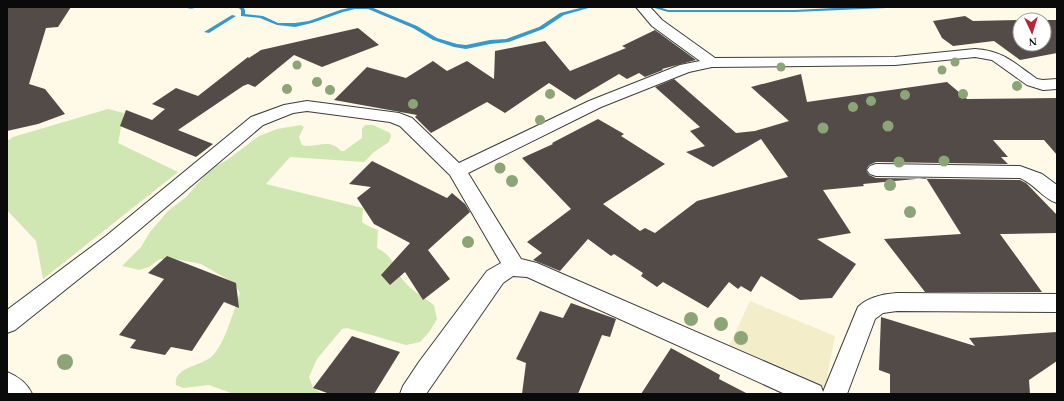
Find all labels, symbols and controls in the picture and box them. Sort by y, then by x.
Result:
north arrow [1012,12,1052,52]
text: N [1028,36,1037,48]

